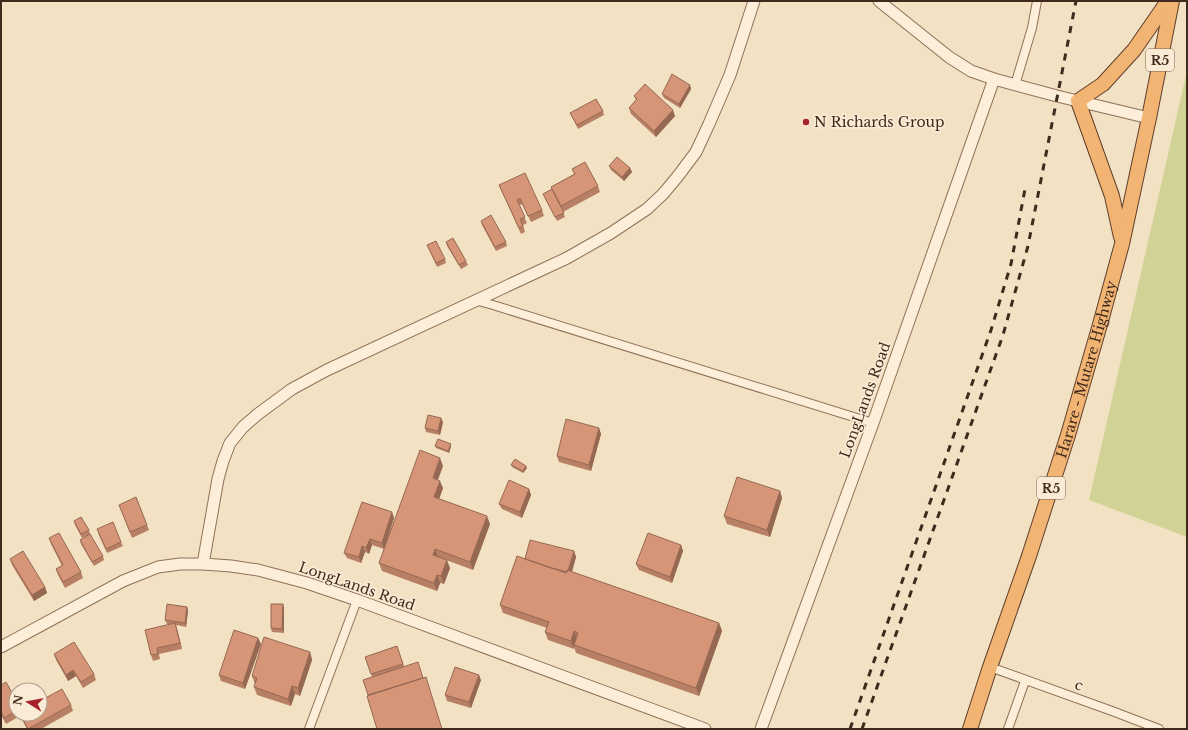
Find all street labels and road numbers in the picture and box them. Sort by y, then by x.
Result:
road number: R5 [1146,49,1174,71]
street label: Harare - Mutare Highway [1052,279,1121,461]
street label: LongLands Road [836,339,894,460]
road number: R5 [1037,477,1065,499]
street label: LongLands Road [296,558,418,615]
street label: c [1073,675,1086,695]

